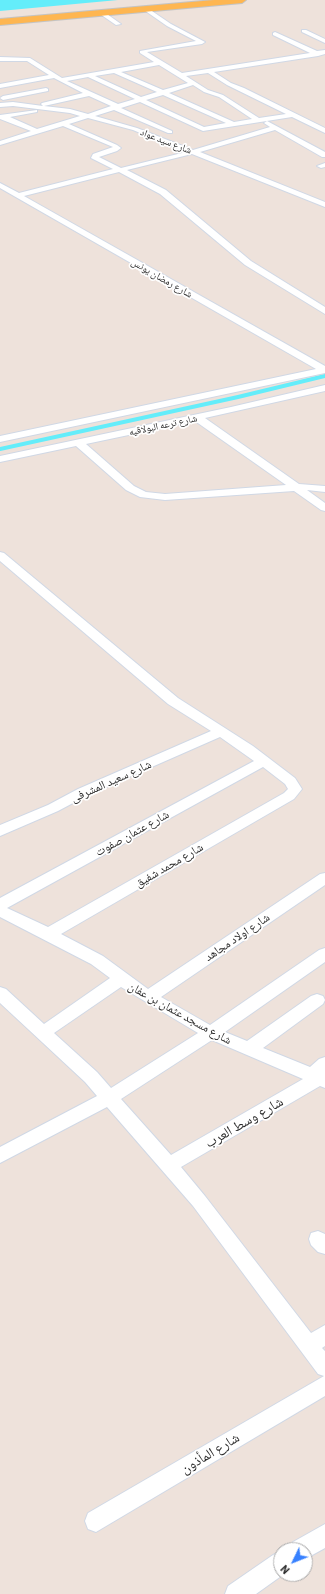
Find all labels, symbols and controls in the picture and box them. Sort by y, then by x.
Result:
street label: شارع سيد عواد [139,126,193,156]
street label: شارع رمضان يونس [129,256,195,300]
street label: شارع ترعه البولاقيه [128,412,198,438]
street label: شارع سعيد المشرفى [68,757,154,805]
street label: شارع عثمان صفوت [93,807,171,859]
street label: شارع محمد شفيق [132,840,206,890]
street label: شارع اولاد مجاهد [202,910,272,964]
street label: شارع مسجد عثمان بن عفان [126,979,234,1047]
street label: شارع وسط العرب [202,1093,286,1151]
street label: شارع المأذون [178,1429,242,1477]
north arrow [273,1542,313,1582]
text: N [277,1563,292,1577]

